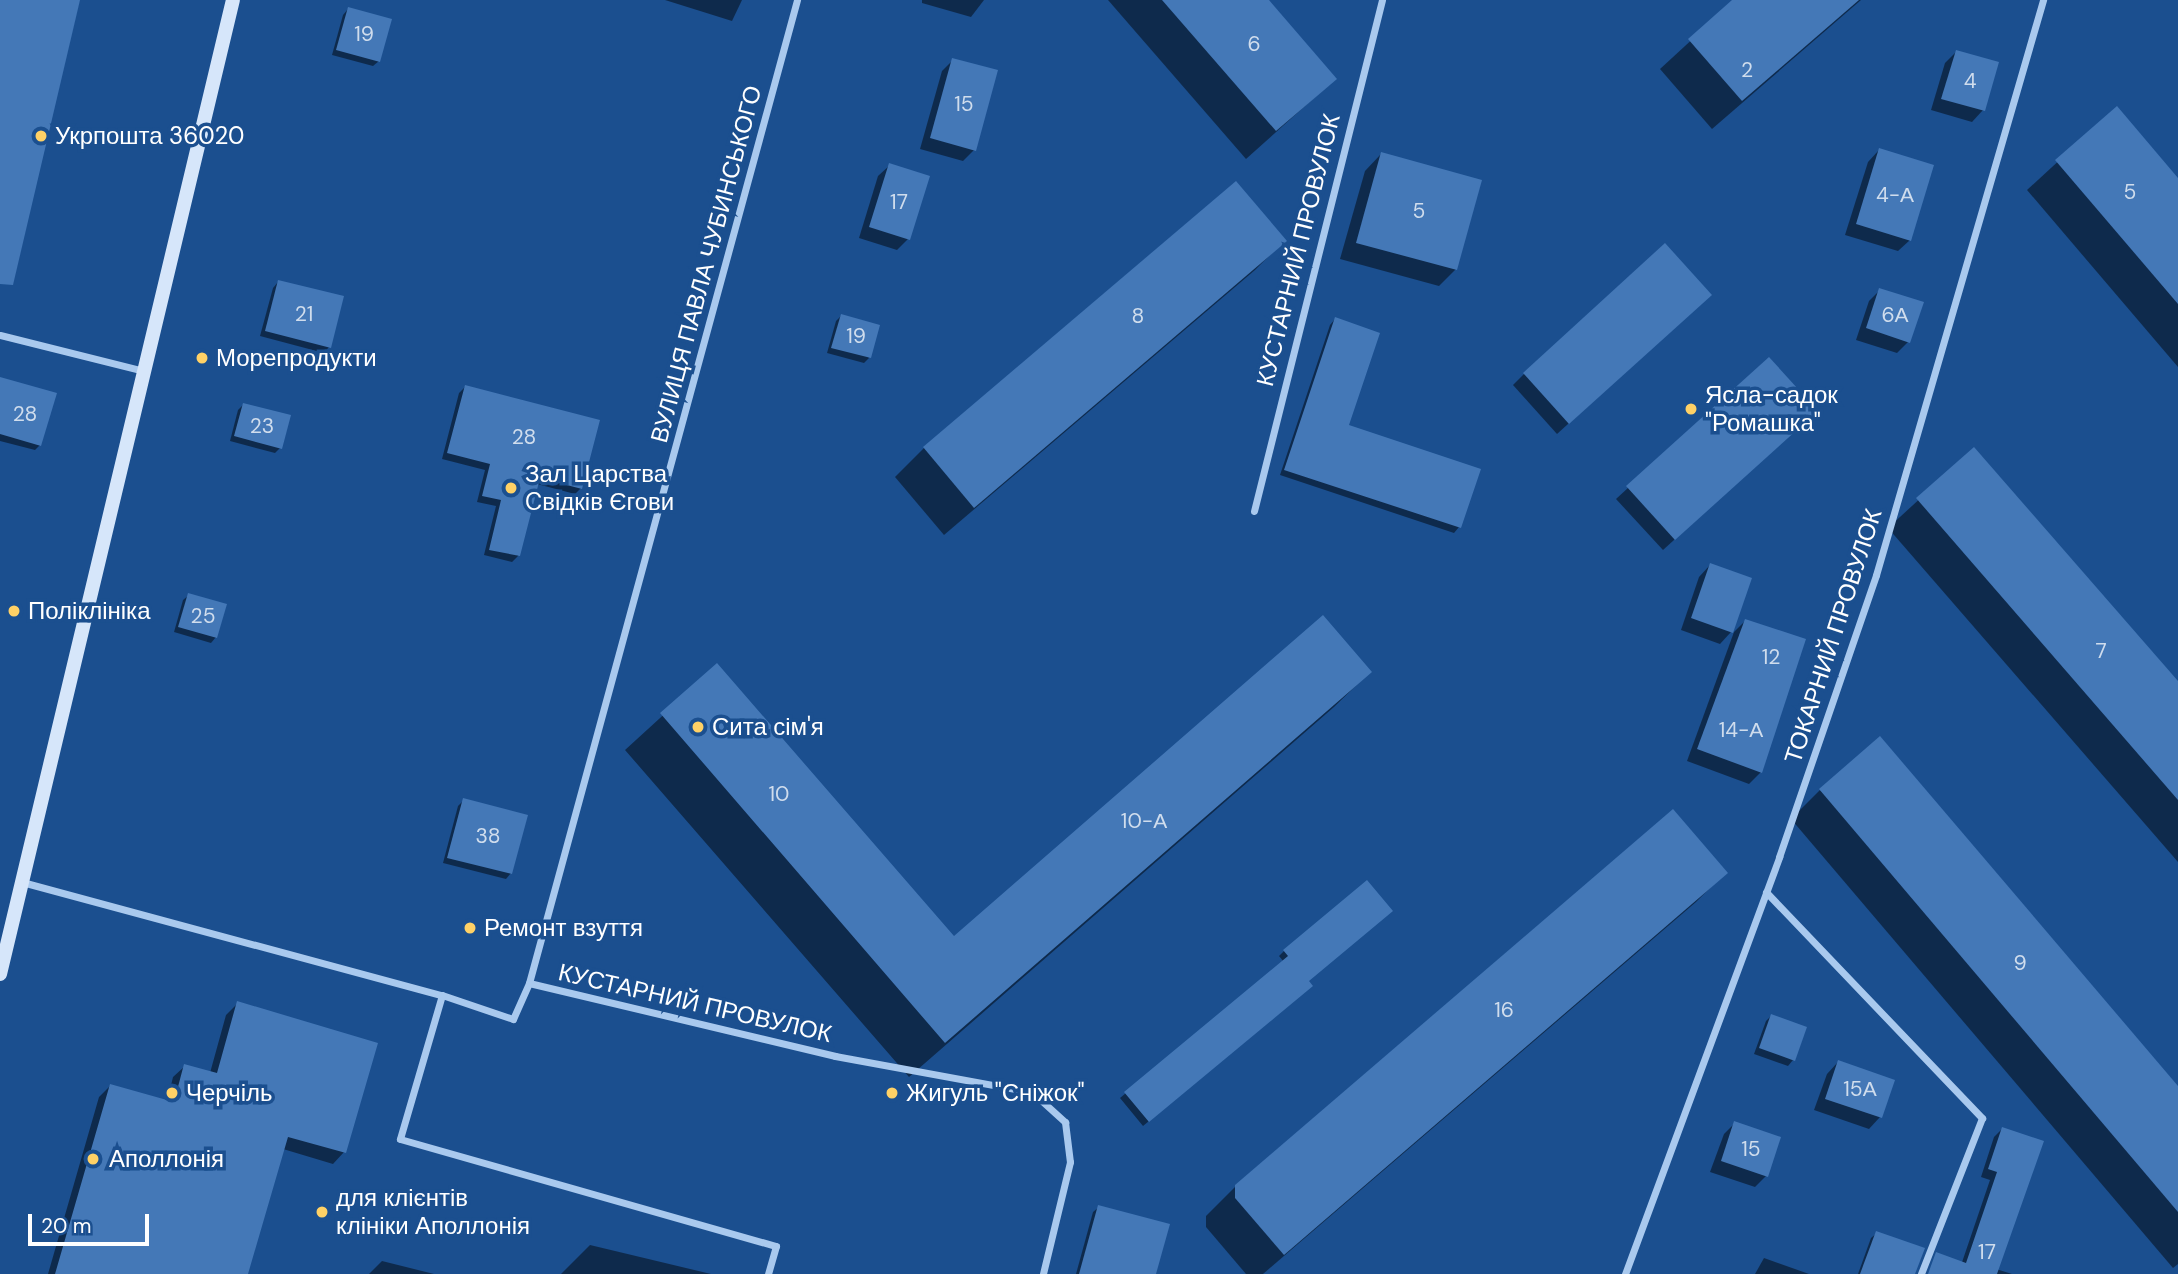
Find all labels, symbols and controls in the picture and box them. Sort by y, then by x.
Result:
house number: 19 [354,21,374,47]
house number: 6 [1247,31,1261,57]
house number: 2 [1741,57,1753,83]
house number: 4 [1964,68,1976,94]
street label: ВУЛИЦЯ ПАВЛА ЧУБИНСЬКОГО [644,82,768,446]
house number: 15 [954,91,974,117]
street label: КУСТАРНИЙ ПРОВУЛОК [1250,111,1346,389]
place label: Укрпошта 36020 [55,122,244,150]
marker: Укрпошта 36020 [33,128,49,144]
house number: 5 [2124,179,2136,205]
house number: 4-А [1876,182,1914,208]
house number: 17 [890,189,908,215]
house number: 5 [1413,198,1425,224]
house number: 21 [295,301,313,327]
house number: 6А [1881,302,1909,328]
house number: 8 [1132,303,1144,329]
house number: 19 [846,323,866,349]
place label: Морепродукти [216,344,377,372]
marker: Морепродукти [194,350,210,366]
place label: Ясла-садок "Ромашка" [1705,381,1838,437]
house number: 28 [13,401,37,427]
marker: Ясла-садок "Ромашка" [1683,401,1699,417]
house number: 23 [250,413,274,439]
house number: 28 [512,424,536,450]
place label: Зал Царства Cвідків Єгови [525,460,674,516]
marker: Зал Царства Cвідків Єгови [503,480,519,496]
street label: ТОКАРНИЙ ПРОВУЛОК [1778,505,1888,767]
place label: Поліклініка [28,597,150,625]
marker: Поліклініка [6,603,22,619]
house number: 25 [191,603,215,629]
house number: 7 [2095,638,2107,664]
house number: 12 [1762,644,1780,670]
place label: Сита сім'я [712,713,824,741]
house number: 14-А [1719,717,1763,743]
marker: Сита сім'я [690,719,706,735]
house number: 10 [769,781,789,807]
house number: 10-А [1121,808,1167,834]
house number: 38 [475,823,501,849]
place label: Ремонт взуття [484,914,643,942]
marker: Ремонт взуття [462,920,478,936]
house number: 9 [2013,950,2027,976]
street label: КУСТАРНИЙ ПРОВУЛОК [556,958,834,1048]
house number: 16 [1494,997,1514,1023]
house number: 15А [1843,1076,1877,1102]
place label: Черчіль [186,1079,273,1107]
place label: Жигуль "Сніжок" [906,1079,1084,1107]
marker: Черчіль [164,1085,180,1101]
marker: Жигуль "Сніжок" [884,1085,900,1101]
house number: 15 [1741,1136,1761,1162]
place label: Аполлонія [109,1145,224,1173]
marker: Аполлонія [83,1149,103,1169]
place label: для клієнтів клініки Аполлонія [336,1184,530,1240]
scale bar [32,1200,152,1244]
marker: для клієнтів клініки Аполлонія [314,1204,330,1220]
text: 20 m [41,1212,92,1240]
house number: 17 [1978,1239,1996,1265]

